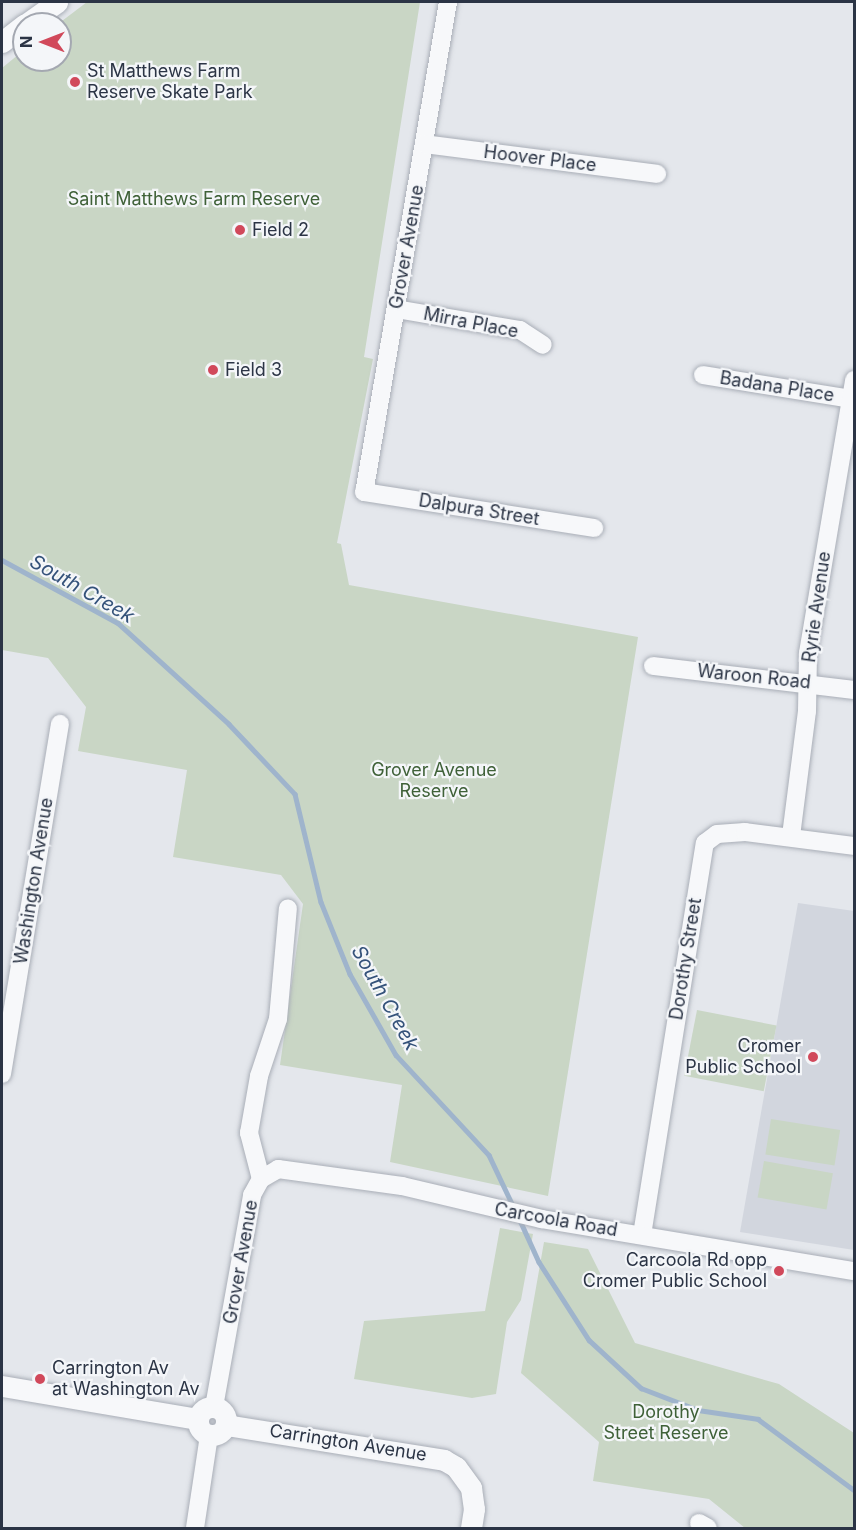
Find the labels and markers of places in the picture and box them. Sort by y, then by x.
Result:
place label: St Matthews Farm Reserve Skate Park [87,61,253,104]
marker: St Matthews Farm Reserve Skate Park [68,75,82,89]
place label: Field 2 [252,219,309,241]
marker: Field 2 [233,223,247,237]
place label: Field 3 [225,359,282,381]
marker: Field 3 [206,363,220,377]
place label: Cromer Public School [685,1036,801,1078]
marker: Cromer Public School [806,1050,820,1064]
place label: Carcoola Rd opp Cromer Public School [583,1250,767,1292]
marker: Carcoola Rd opp Cromer Public School [772,1264,786,1278]
place label: Carrington Av at Washington Av [52,1358,200,1400]
marker: Carrington Av at Washington Av [33,1372,47,1386]

